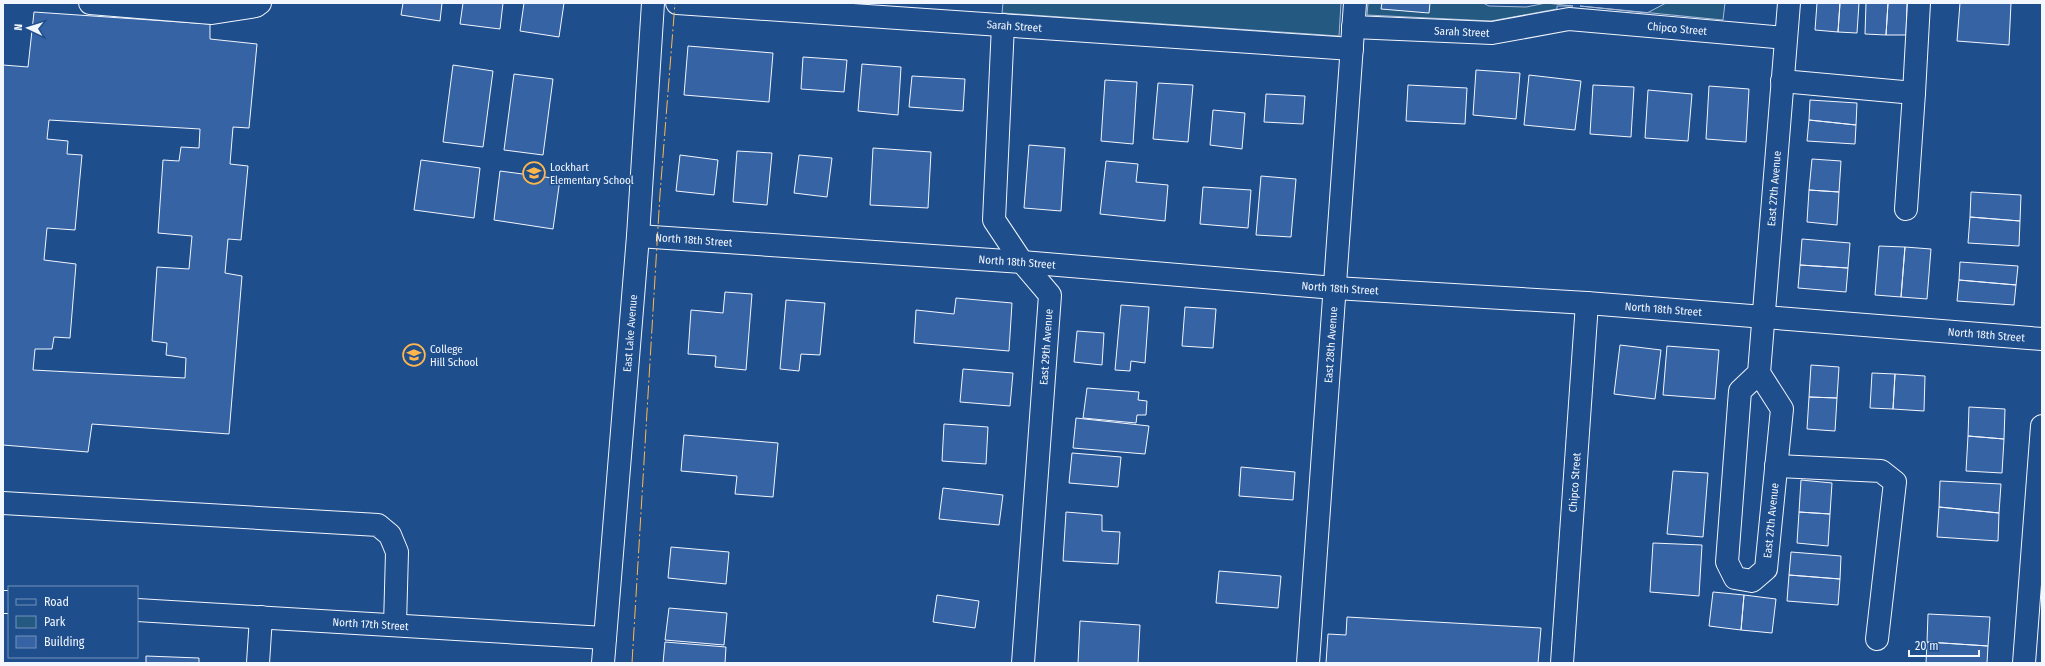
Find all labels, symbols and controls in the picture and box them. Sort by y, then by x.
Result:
north arrow [8,8,48,48]
street label: Sarah Street [986,18,1043,35]
street label: Chipco Street [1647,20,1708,38]
text: N [12,24,25,31]
street label: Sarah Street [1434,25,1490,40]
street label: East 27th Avenue [1765,150,1784,227]
school or university icon: Lockhart Elementary School [521,160,547,186]
place label: Lockhart Elementary School [550,161,634,187]
street label: North 18th Street [655,231,733,249]
street label: North 18th Street [978,253,1057,272]
street label: North 18th Street [1301,279,1379,298]
street label: East Lake Avenue [621,294,640,372]
street label: North 18th Street [1624,300,1703,319]
street label: East 28th Avenue [1322,306,1340,384]
street label: East 29th Avenue [1037,308,1056,386]
street label: North 18th Street [1947,326,2026,345]
school or university icon: College Hill School [401,342,427,368]
place label: College Hill School [430,343,478,369]
street label: Chipco Street [1566,452,1584,513]
street label: East 27th Avenue [1761,482,1782,559]
legend [8,586,138,658]
text: Road [44,595,69,609]
text: Park [44,615,66,629]
street label: North 17th Street [332,616,409,633]
scale bar [1909,632,1979,658]
text: Building [44,635,85,649]
text: 20 m [1915,639,1939,653]

